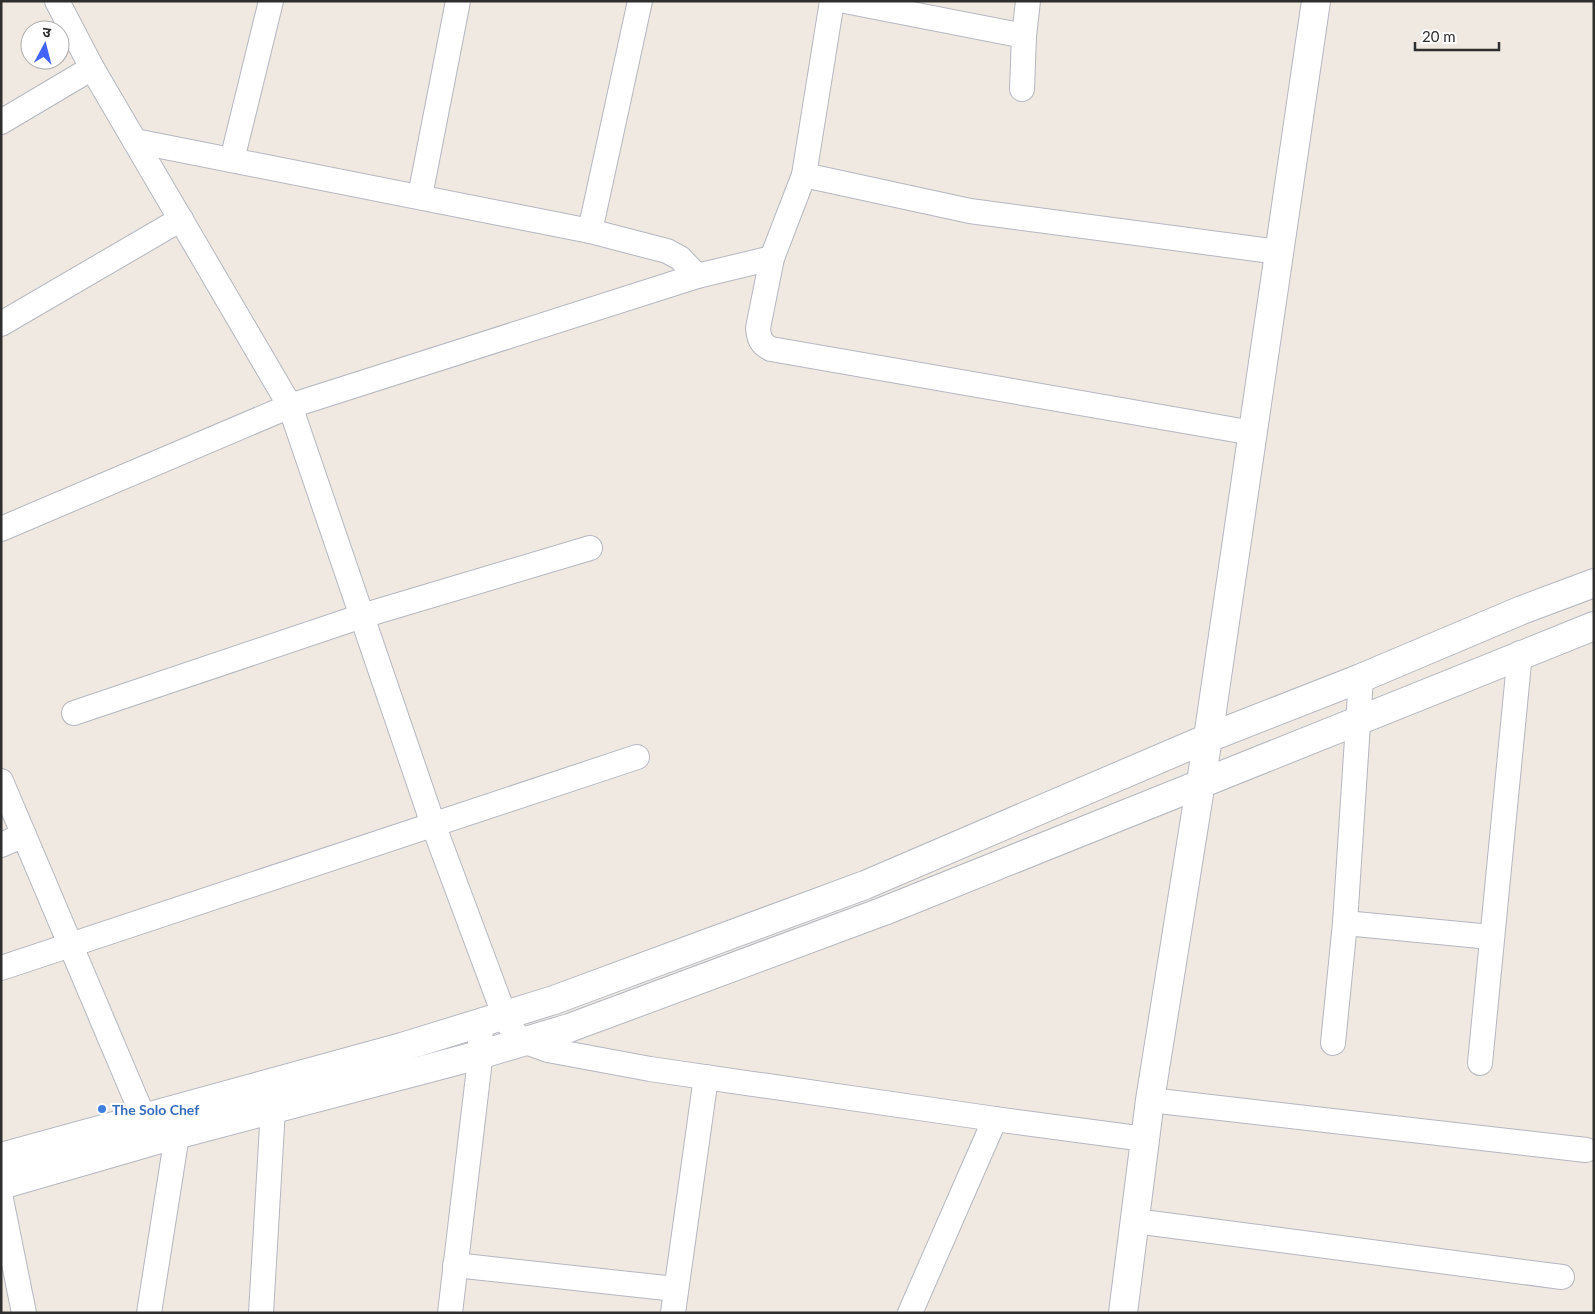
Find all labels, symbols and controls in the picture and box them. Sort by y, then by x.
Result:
north arrow [20,20,70,70]
scale bar [1415,20,1499,52]
text: उ [42,23,53,41]
text: 20 m [1422,27,1456,45]
place label: The Solo Chef [112,1101,199,1118]
marker: The Solo Chef [96,1103,108,1115]

